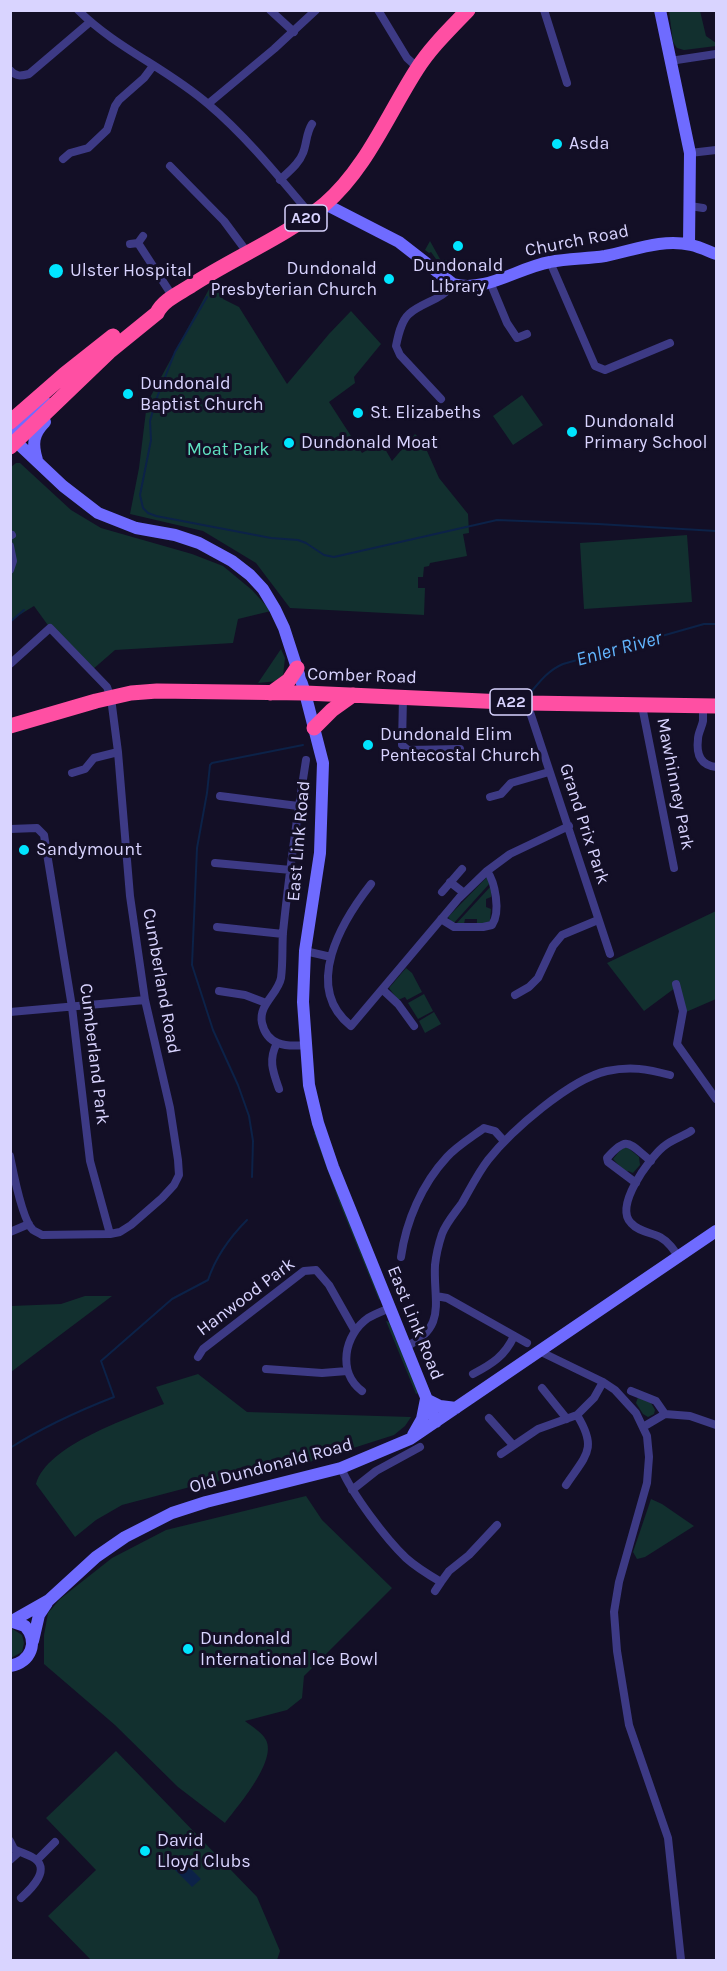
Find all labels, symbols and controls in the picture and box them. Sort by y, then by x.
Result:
place label: Asda [569,133,609,155]
marker: Asda [550,137,564,151]
road number: A20 [285,205,327,231]
street label: Church Road [523,220,631,262]
marker: Dundonald Library [451,239,465,253]
place label: Dundonald Library [413,255,503,298]
place label: Dundonald Presbyterian Church [210,258,377,300]
place label: Ulster Hospital [70,260,192,282]
marker: Ulster Hospital [47,262,65,280]
marker: Dundonald Presbyterian Church [382,272,396,286]
place label: Dundonald Baptist Church [140,373,264,416]
marker: Dundonald Baptist Church [121,387,135,401]
place label: St. Elizabeths [370,402,481,424]
marker: St. Elizabeths [351,406,365,420]
place label: Dundonald Primary School [584,411,707,454]
marker: Dundonald Primary School [565,425,579,439]
place label: Dundonald Moat [301,432,438,454]
marker: Dundonald Moat [282,436,296,450]
park label: Moat Park [187,439,269,461]
water label: Enler River [573,626,665,672]
street label: Comber Road [307,663,417,689]
road number: A22 [490,689,532,715]
street label: Mawhinney Park [652,716,698,852]
place label: Dundonald Elim Pentecostal Church [380,724,540,766]
marker: Dundonald Elim Pentecostal Church [361,738,375,752]
street label: Grand Prix Park [554,761,614,887]
street label: East Link Road [283,780,315,902]
place label: Sandymount [36,839,142,861]
marker: Sandymount [17,843,31,857]
street label: Cumberland Road [138,907,184,1055]
street label: Cumberland Park [75,982,113,1126]
street label: Hanwood Park [193,1253,299,1341]
street label: East Link Road [382,1263,448,1383]
street label: Old Dundonald Road [187,1434,355,1498]
place label: Dundonald International Ice Bowl [200,1628,378,1670]
marker: Dundonald International Ice Bowl [181,1642,195,1656]
place label: David Lloyd Clubs [157,1830,251,1872]
marker: David Lloyd Clubs [138,1844,152,1858]

